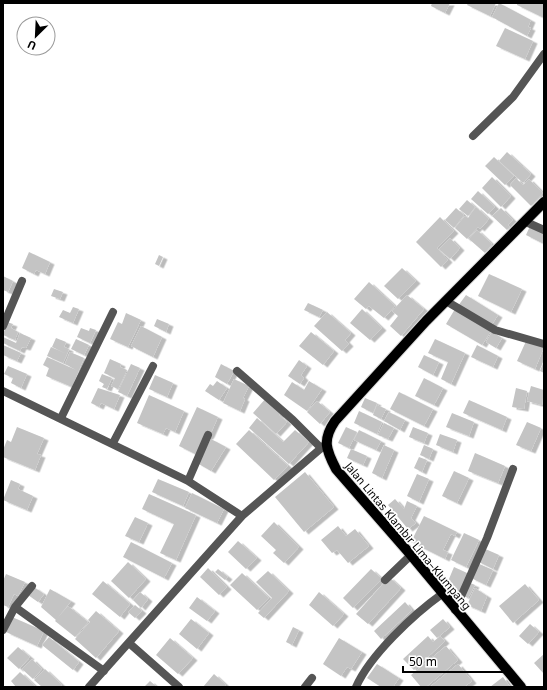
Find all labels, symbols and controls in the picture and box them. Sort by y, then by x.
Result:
north arrow [16,16,56,56]
text: U [25,37,39,54]
street label: Jalan Lintas Klambir Lima–Klumpang [341,458,475,613]
scale bar [403,648,506,674]
text: 50 m [409,653,437,670]

